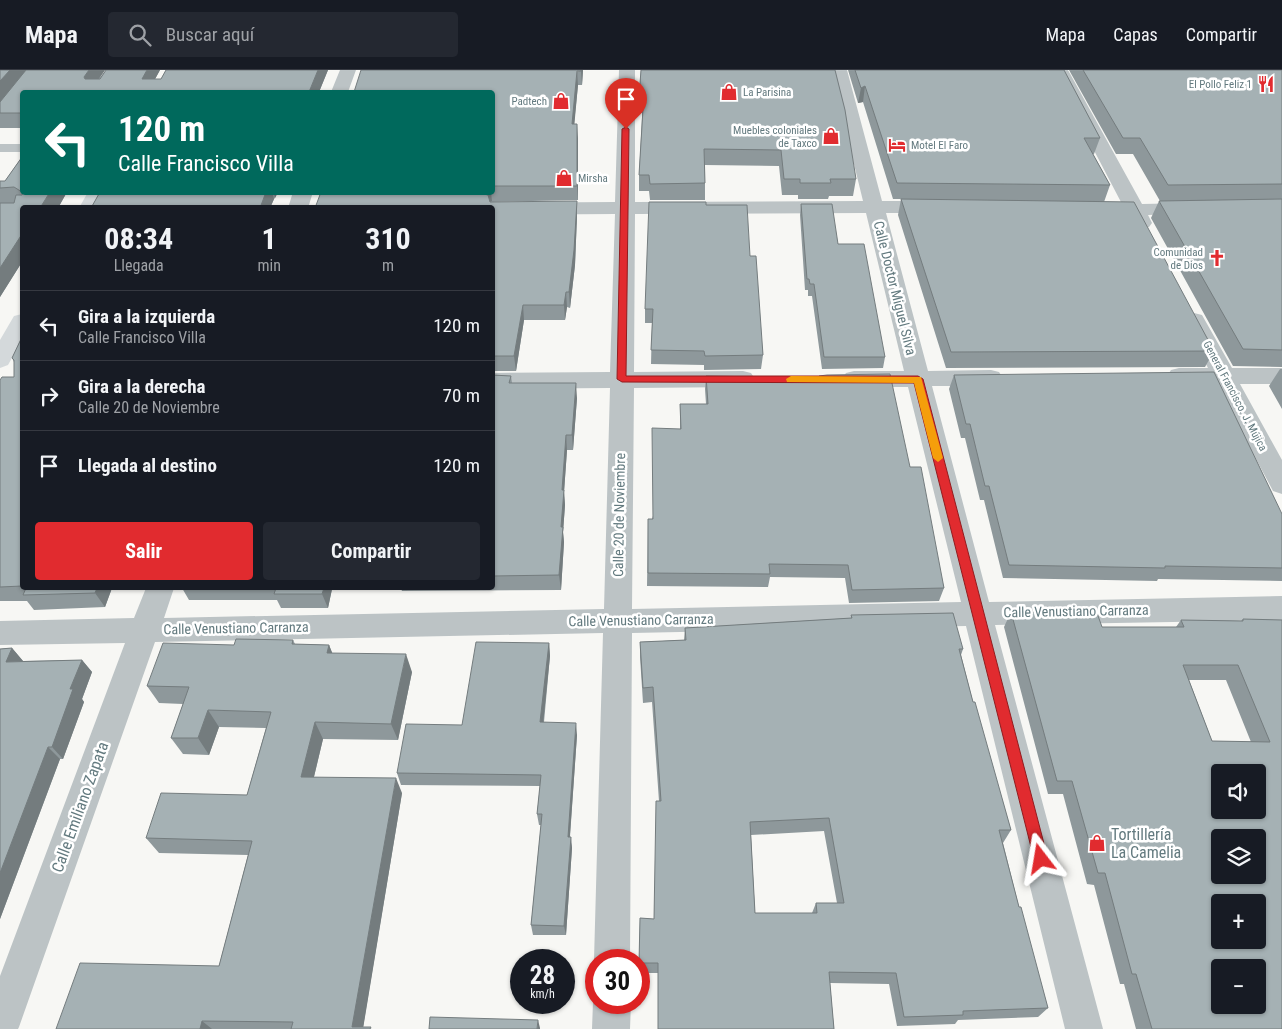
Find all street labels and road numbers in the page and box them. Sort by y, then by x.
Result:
street label: Calle Doctor Miguel Silva [871,219,919,357]
street label: General Francisco. J. Mújica [1200,339,1270,453]
street label: Calle 20 de Noviembre [610,452,628,577]
street label: Calle Venustiano Carranza [1003,602,1149,620]
street label: Calle Venustiano Carranza [568,611,714,629]
street label: Calle Venustiano Carranza [163,619,309,637]
street label: Calle Emiliano Zapata [48,739,112,875]

